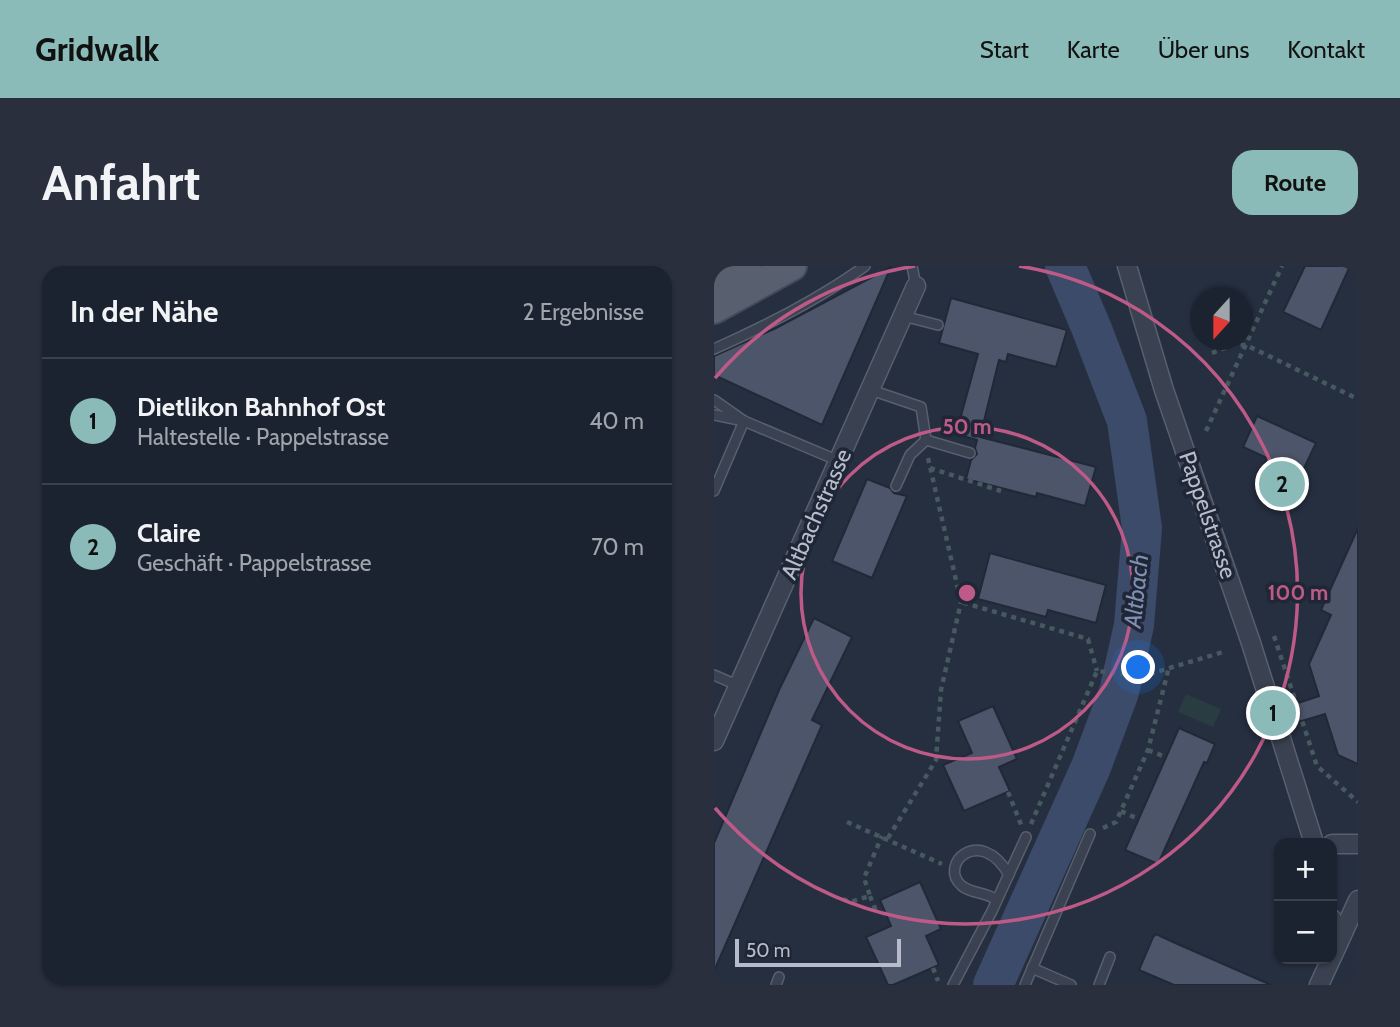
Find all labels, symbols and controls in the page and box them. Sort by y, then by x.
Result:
text: Gridwalk [35,29,159,69]
text: Start [980,35,1029,64]
text: Karte [1067,35,1120,64]
text: Über uns [1158,35,1249,64]
text: Kontakt [1287,35,1365,64]
button: Route [1232,150,1358,215]
text: Anfahrt [42,153,200,212]
north arrow [1190,287,1253,350]
text: In der Nähe [70,293,219,330]
text: 2 Ergebnisse [523,298,644,326]
text: Dietlikon Bahnhof Ost [137,391,385,423]
text: 1 [89,407,97,435]
text: 40 m [589,407,644,435]
text: 50 m [942,414,992,439]
text: Haltestelle · Pappelstrasse [137,423,389,451]
street label: Altbachstrasse [775,444,857,584]
street label: Pappelstrasse [1173,448,1243,583]
pin: 2 [1259,458,1305,510]
text: Claire [137,517,201,549]
text: 2 [87,533,99,561]
text: 70 m [591,533,644,561]
text: Geschäft · Pappelstrasse [137,549,372,577]
water label: Altbach [1118,553,1154,630]
text: 100 m [1268,580,1328,605]
centre of rings [955,581,979,605]
your location [1121,650,1155,684]
pin: 1 [1250,687,1296,739]
map controls [1274,838,1337,964]
button: + [1274,838,1337,901]
button: − [1274,901,1337,964]
scale bar [735,936,901,968]
text: 50 m [746,939,790,962]

